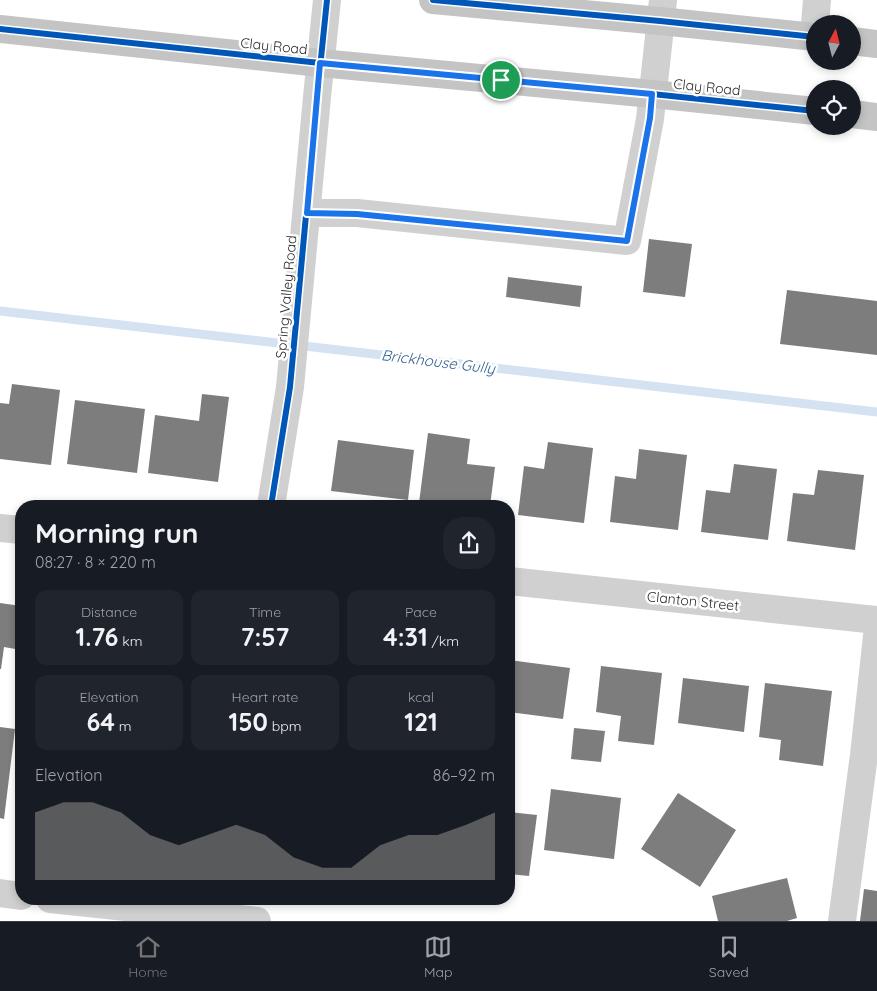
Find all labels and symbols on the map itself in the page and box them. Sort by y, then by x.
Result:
north arrow [806,15,861,70]
street label: Clay Road [240,34,308,58]
pin [480,59,522,101]
street label: Clay Road [673,75,741,99]
street label: Spring Valley Road [272,235,300,359]
water label: Brickhouse Gully [380,345,497,378]
street label: Clanton Street [646,587,740,615]

